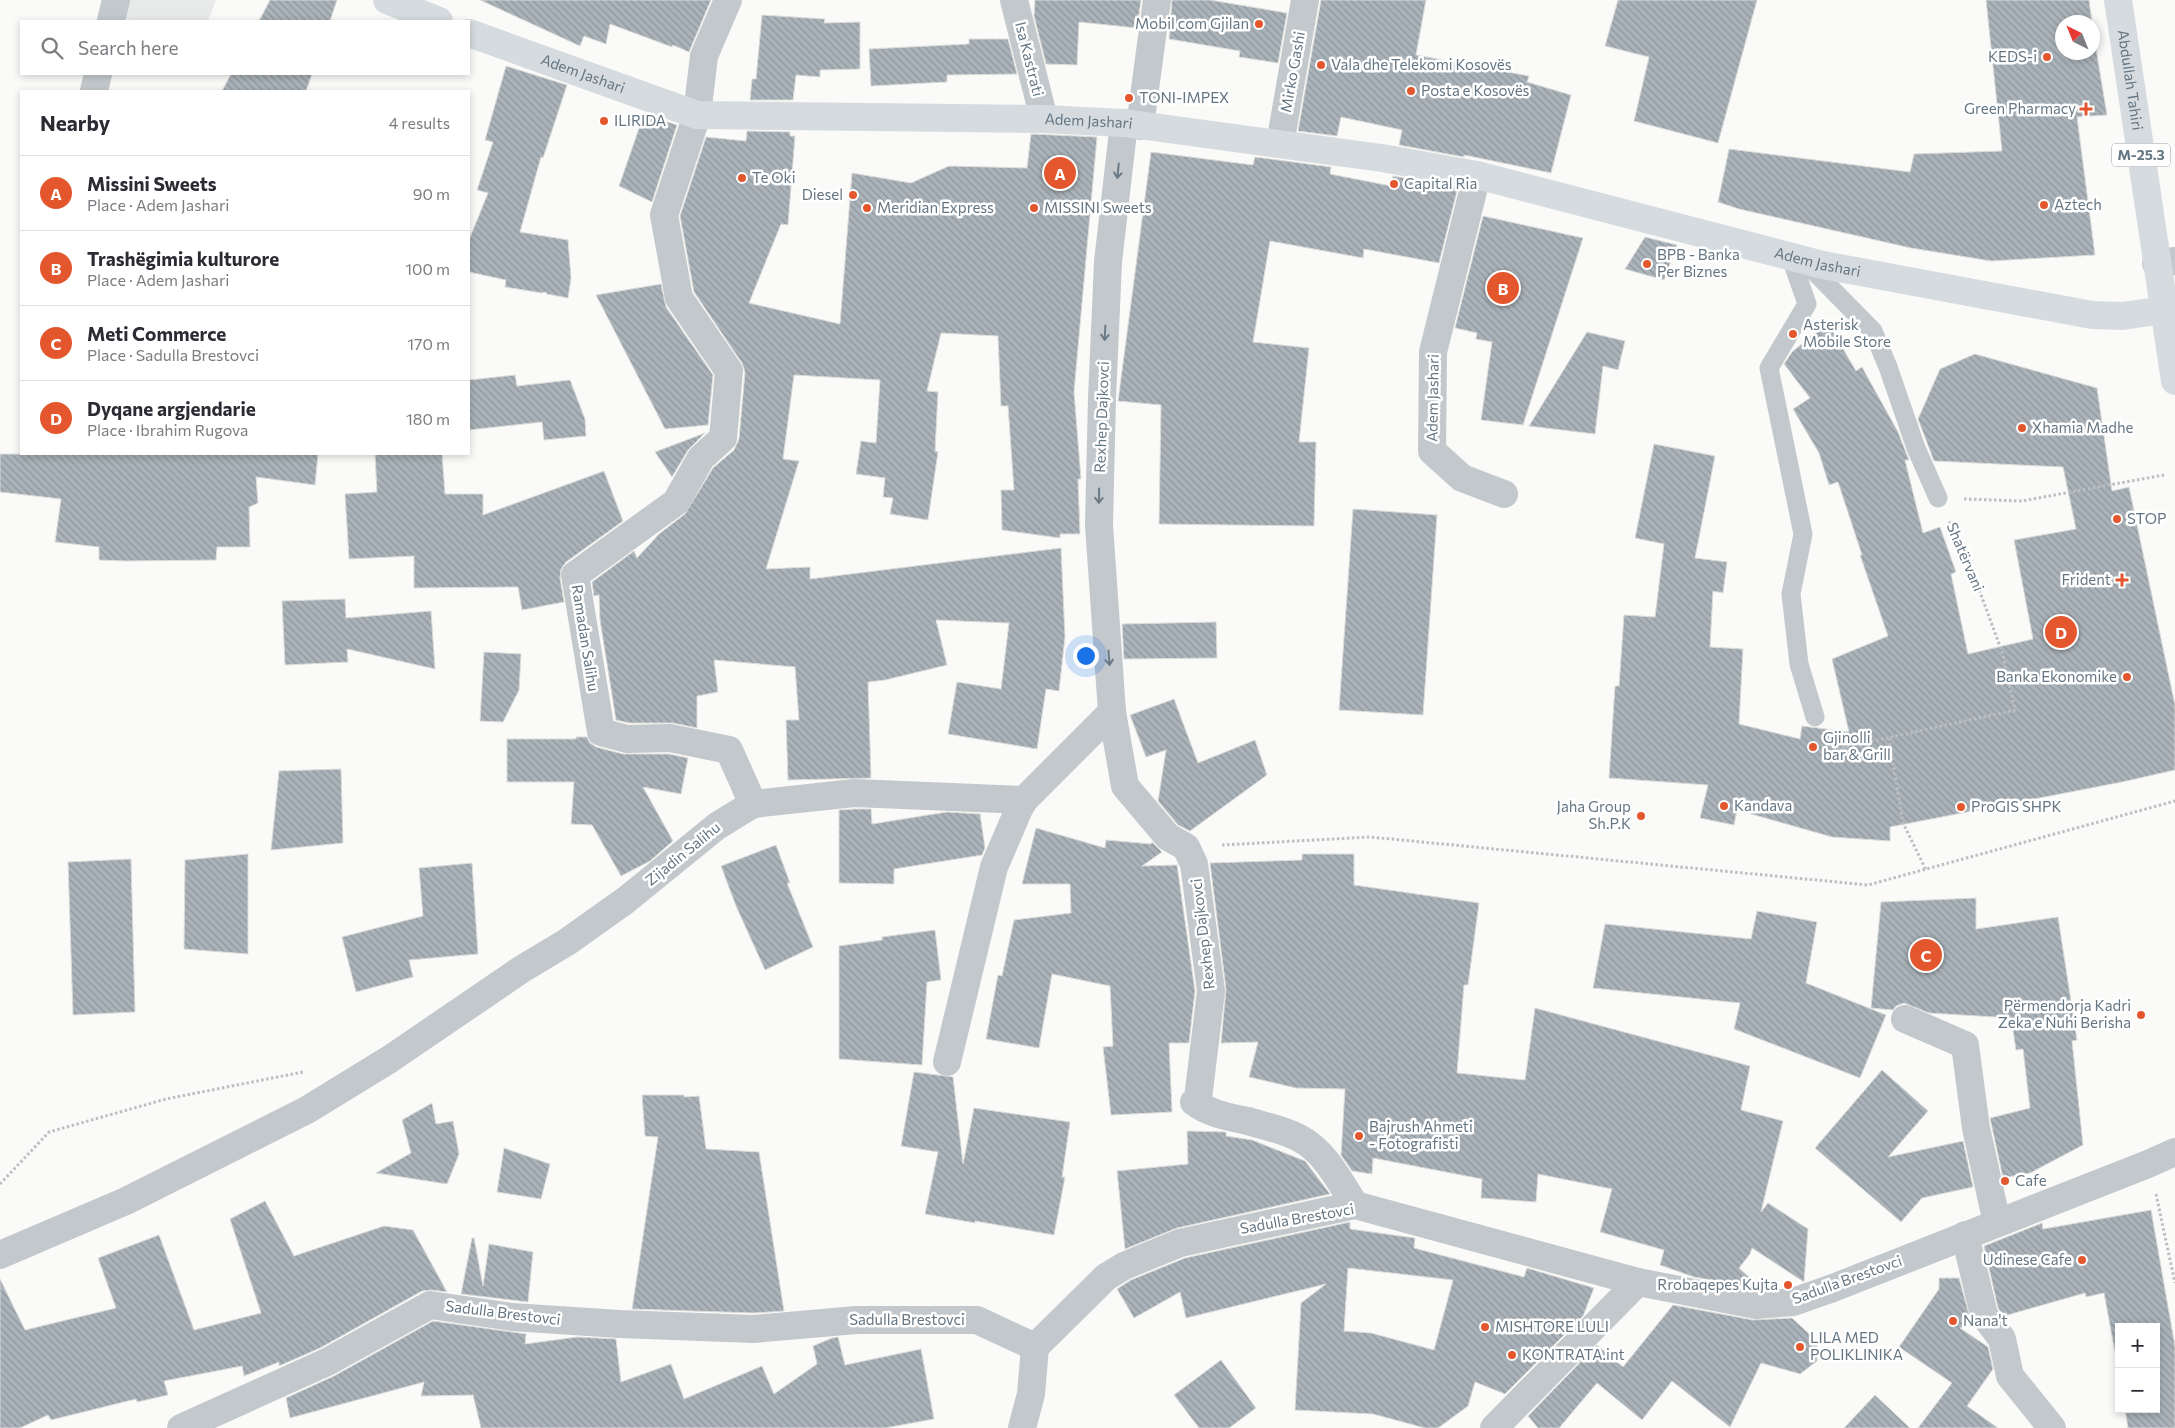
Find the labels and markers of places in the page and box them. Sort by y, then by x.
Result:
place label: Mobil com Gjilan [1135,14,1249,32]
marker: Mobil com Gjilan [1253,18,1265,30]
place label: KEDS-i [1988,47,2037,65]
marker: KEDS-i [2041,51,2053,63]
place label: Vala dhe Telekomi Kosovës [1331,55,1512,73]
marker: Vala dhe Telekomi Kosovës [1315,59,1327,71]
place label: Posta e Kosovës [1421,81,1530,99]
marker: Posta e Kosovës [1405,85,1417,97]
place label: TONI-IMPEX [1139,88,1229,106]
marker: TONI-IMPEX [1123,92,1135,104]
place label: Green Pharmacy [1964,99,2076,117]
marker: Green Pharmacy [2080,103,2092,115]
place label: ILIRIDA [614,111,666,129]
marker: ILIRIDA [598,115,610,127]
pin: A [1044,154,1076,192]
place label: Te Oki [752,168,795,186]
marker: Te Oki [736,172,748,184]
place label: Capital Ria [1404,174,1477,192]
marker: Capital Ria [1388,178,1400,190]
place label: Diesel [802,185,843,203]
marker: Diesel [847,189,859,201]
place label: Aztech [2054,195,2102,213]
place label: Meridian Express [877,198,994,216]
place label: MISSINI Sweets [1044,198,1152,216]
marker: Aztech [2038,199,2050,211]
marker: Meridian Express [861,202,873,214]
marker: MISSINI Sweets [1028,202,1040,214]
place label: BPB - Banka Per Biznes [1657,245,1740,280]
marker: BPB - Banka Per Biznes [1641,258,1653,270]
pin: B [1487,269,1519,307]
place label: Asterisk Mobile Store [1803,315,1891,350]
marker: Asterisk Mobile Store [1787,328,1799,340]
place label: Xhamia Madhe [2032,418,2134,436]
marker: Xhamia Madhe [2016,422,2028,434]
place label: STOP [2127,509,2166,527]
marker: STOP [2111,513,2123,525]
place label: Frident [2061,570,2111,588]
marker: Frident [2115,573,2129,587]
pin: D [2045,613,2077,651]
place label: Banka Ekonomike [1996,667,2117,685]
marker: Banka Ekonomike [2121,671,2133,683]
place label: Gjinolli bar & Grill [1823,728,1891,763]
marker: Gjinolli bar & Grill [1807,741,1819,753]
place label: Kandava [1734,796,1792,814]
place label: Jaha Group Sh.P.K [1557,797,1631,832]
place label: ProGIS SHPK [1971,797,2061,815]
marker: Kandava [1718,800,1730,812]
marker: ProGIS SHPK [1955,801,1967,813]
marker: Jaha Group Sh.P.K [1635,810,1647,822]
pin: C [1910,936,1942,974]
place label: Përmendorja Kadri Zeka e Nuhi Berisha [1998,996,2131,1031]
marker: Përmendorja Kadri Zeka e Nuhi Berisha [2135,1009,2147,1021]
place label: Bajrush Ahmeti - Fotografisti [1369,1117,1473,1152]
marker: Bajrush Ahmeti - Fotografisti [1353,1130,1365,1142]
place label: Cafe [2015,1171,2047,1189]
marker: Cafe [1999,1175,2011,1187]
place label: Udinese Cafe [1983,1250,2072,1268]
marker: Udinese Cafe [2076,1254,2088,1266]
place label: Rrobaqepes Kujta [1657,1275,1778,1293]
marker: Rrobaqepes Kujta [1782,1279,1794,1291]
place label: Nana't [1963,1311,2008,1329]
marker: Nana't [1947,1315,1959,1327]
place label: MISHTORE LULI [1495,1317,1609,1335]
marker: MISHTORE LULI [1479,1321,1491,1333]
place label: LILA MED POLIKLINIKA [1810,1328,1903,1363]
marker: LILA MED POLIKLINIKA [1794,1341,1806,1353]
place label: KONTRATA.int [1522,1345,1625,1363]
marker: KONTRATA.int [1506,1349,1518,1361]

